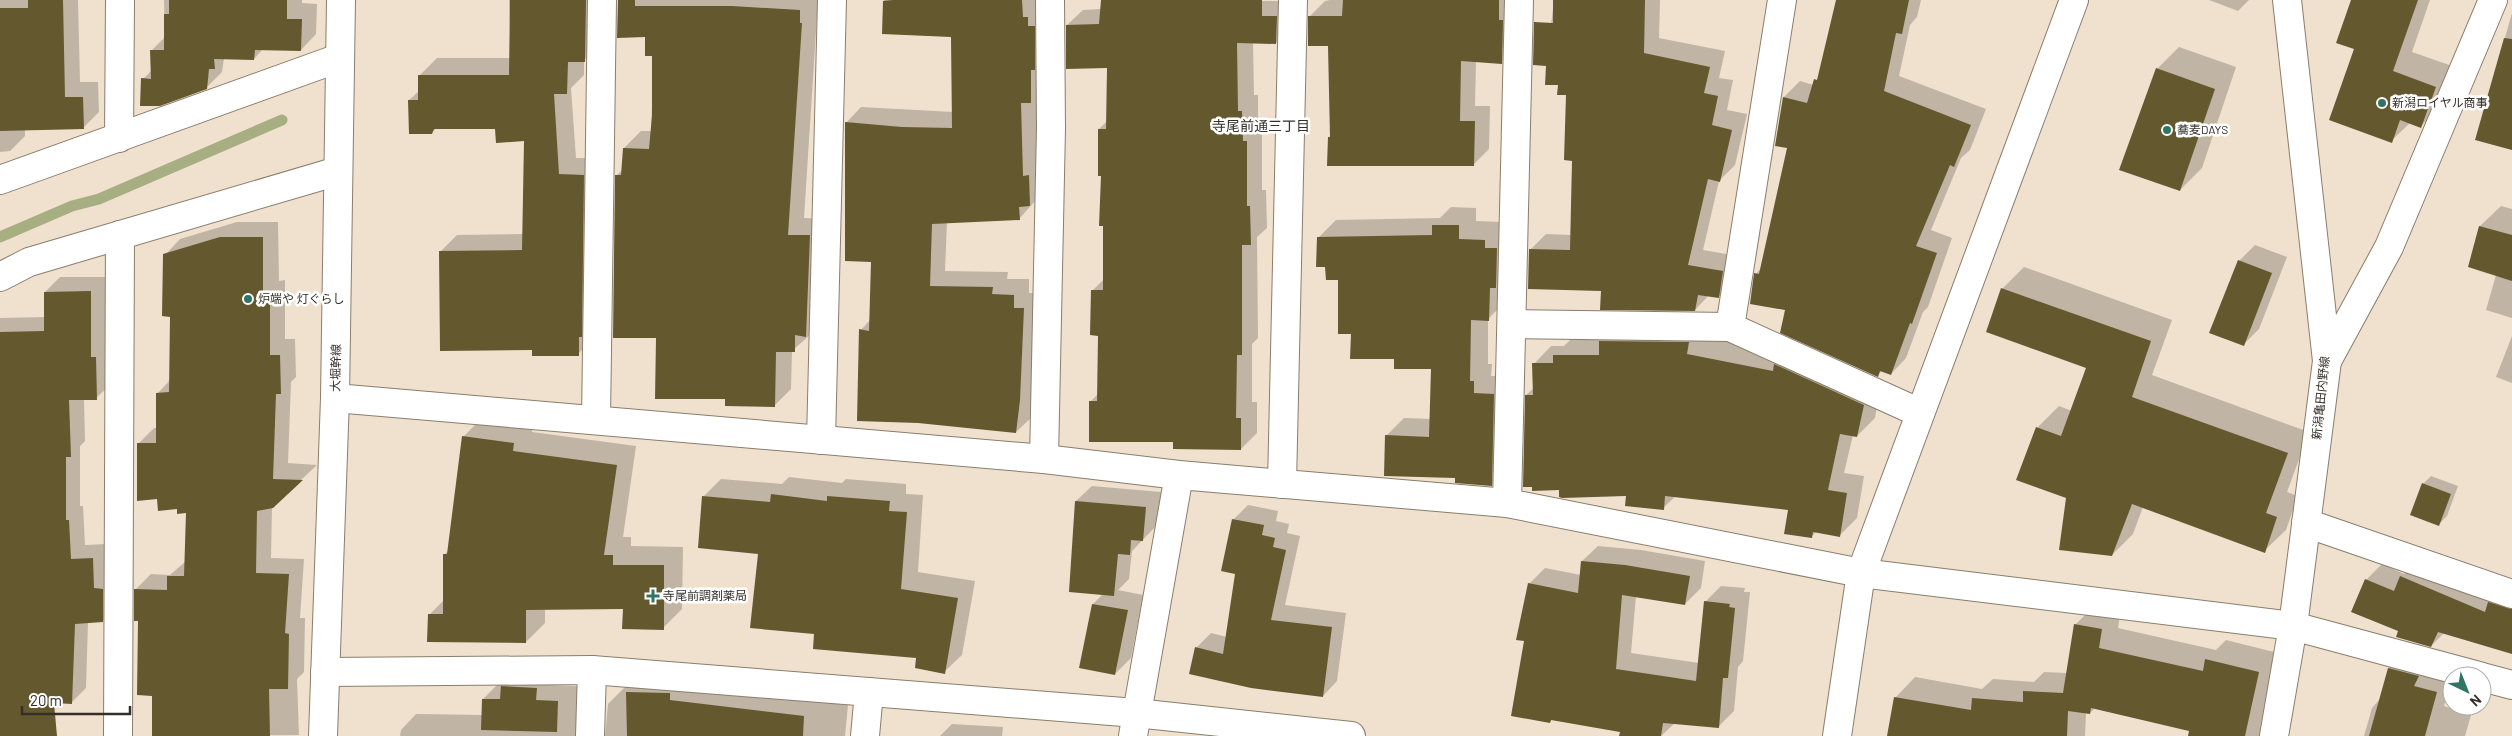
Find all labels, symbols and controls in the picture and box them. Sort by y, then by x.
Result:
place label: 新潟ロイヤル商事 [2392,95,2488,109]
marker: 新潟ロイヤル商事 [2376,97,2388,109]
district label: 寺尾前通三丁目 [1212,117,1310,134]
place label: 蕎麦DAYS [2177,122,2228,136]
marker: 蕎麦DAYS [2161,124,2173,136]
place label: 炉端や 灯ぐらし [258,291,344,305]
marker: 炉端や 灯ぐらし [242,293,254,305]
street label: 大堀幹線 [328,344,342,392]
street label: 新潟亀田内野線 [2309,355,2331,440]
place label: 寺尾前調剤薬局 [663,588,747,602]
marker: 寺尾前調剤薬局 [647,590,659,602]
north arrow [2442,666,2492,716]
scale bar [22,684,130,716]
text: 20 m [30,691,62,709]
text: N [2467,691,2485,710]

